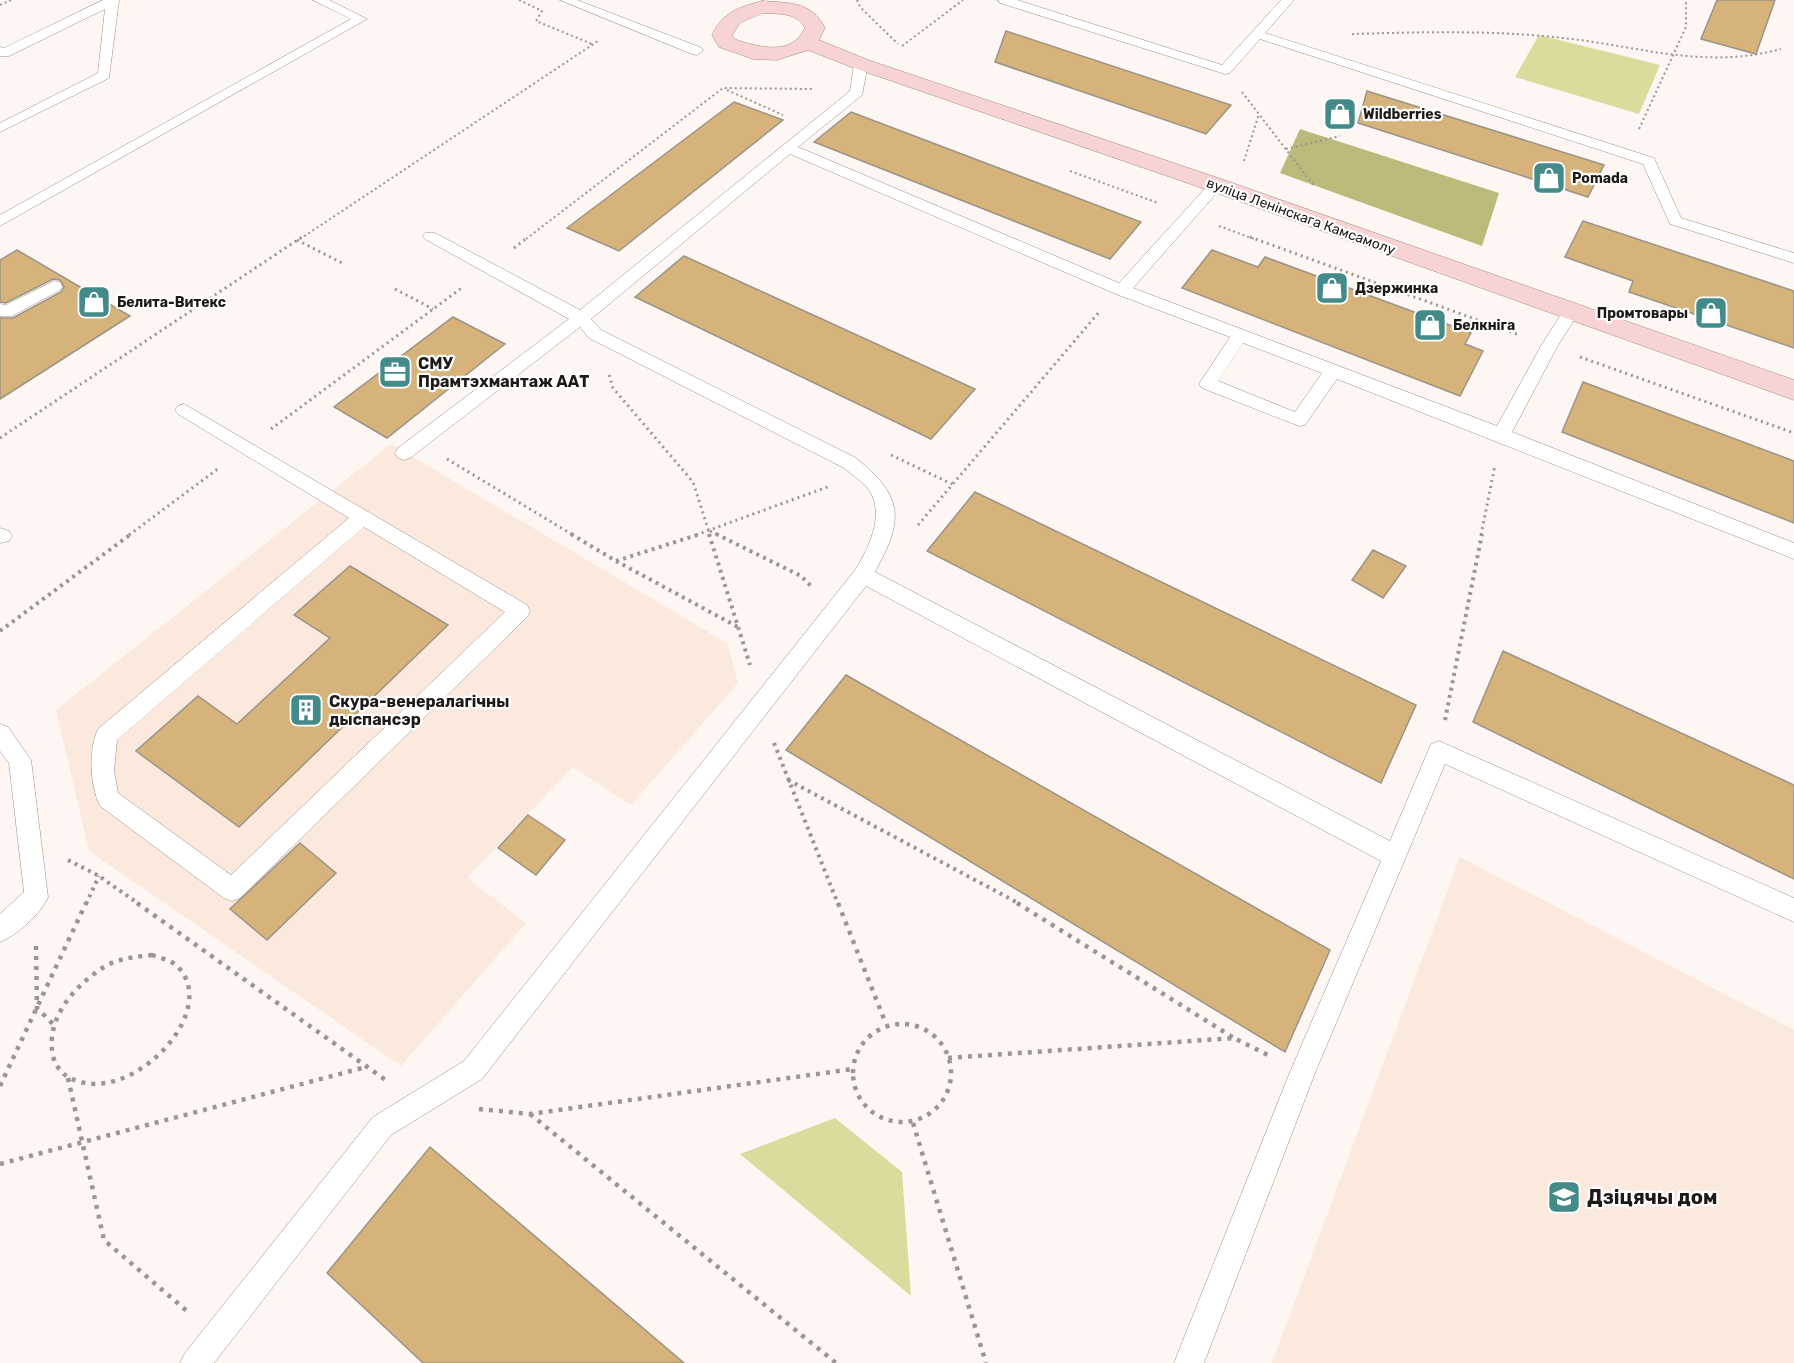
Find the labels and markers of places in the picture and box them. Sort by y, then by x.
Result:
shop icon: Wildberries [1322,96,1358,132]
place label: Wildberries [1363,106,1442,123]
shop icon: Pomada [1531,160,1567,196]
place label: Pomada [1572,170,1628,187]
shop icon: Дзержинка [1314,270,1350,306]
place label: Дзержинка [1355,280,1438,297]
shop icon: Белита-Витекс [76,284,112,320]
place label: Белита-Витекс [117,294,226,311]
shop icon: Промтовары [1693,295,1729,331]
place label: Промтовары [1597,305,1688,322]
shop icon: Белкніга [1412,307,1448,343]
place label: Белкніга [1453,317,1515,334]
office icon: СМУ Прамтэхмантаж ААТ [377,354,413,390]
place label: СМУ Прамтэхмантаж ААТ [418,354,589,391]
building icon: Скура-венералагічны дыспансэр [288,692,324,728]
place label: Скура-венералагічны дыспансэр [329,692,509,729]
school or university icon: Дзіцячы дом [1546,1179,1582,1215]
place label: Дзіцячы дом [1587,1185,1717,1209]

